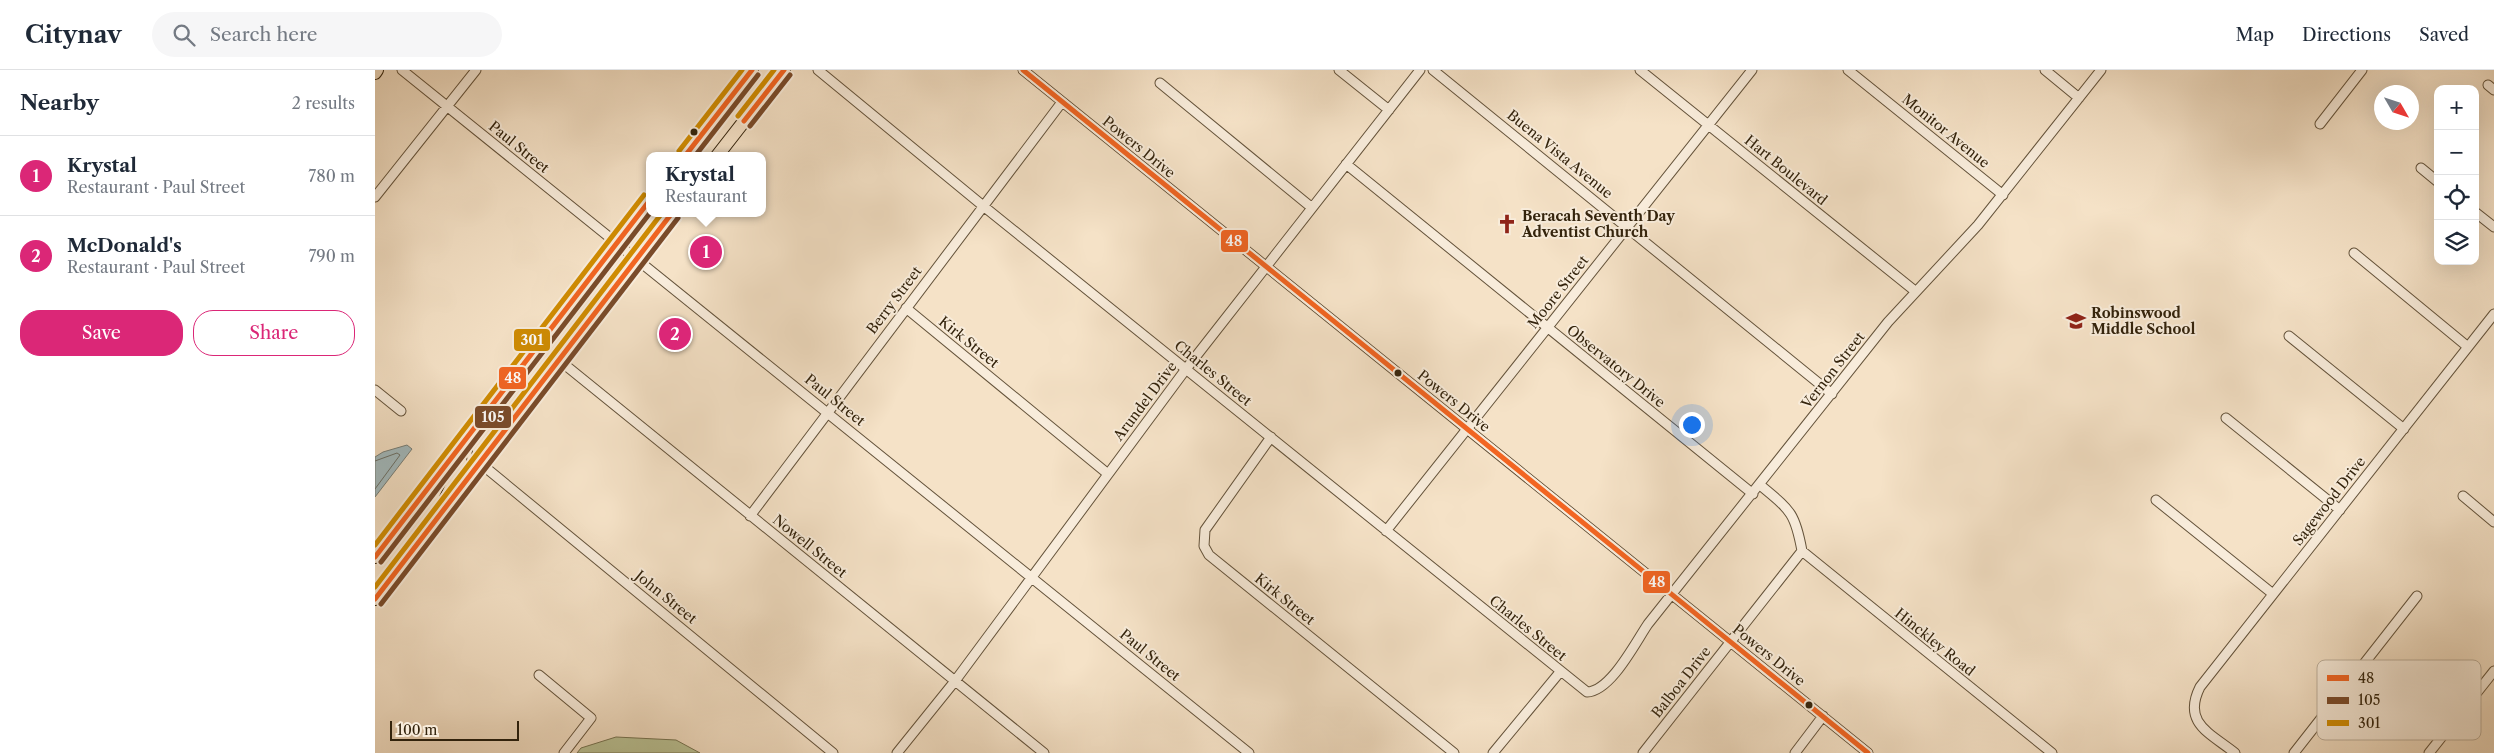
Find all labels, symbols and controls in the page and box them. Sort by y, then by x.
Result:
search box [152,12,502,57]
text: Citynav [25,20,122,49]
icon: search [170,21,198,49]
text: Search here [210,23,317,46]
text: Map [2235,24,2274,46]
text: Directions [2302,24,2391,46]
text: Saved [2419,24,2469,46]
north arrow [2374,85,2419,130]
map controls [2434,85,2479,265]
button: + [2434,85,2479,130]
text: Nearby [20,90,99,115]
street label: Monitor Avenue [1899,90,1994,172]
text: 2 results [292,93,355,113]
street label: Buena Vista Avenue [1503,106,1617,202]
street label: Powers Drive [1099,112,1179,182]
street label: Paul Street [485,117,553,177]
unlabelled marker [689,127,699,137]
button: − [2434,130,2479,175]
street label: Hart Boulevard [1741,131,1831,209]
popup [646,152,766,217]
text: Krystal [67,154,137,177]
text: Krystal [665,163,735,186]
text: 1 [32,166,40,186]
text: 780 m [308,166,355,186]
button: locate [2434,175,2479,220]
text: Restaurant · Paul Street [67,177,245,197]
text: Restaurant [665,186,747,206]
place label: Beracah Seventh Day Adventist Church [1521,207,1675,241]
church icon: Beracah Seventh Day Adventist Church [1496,213,1518,235]
button: layers [2434,220,2479,265]
line badge: 48 [1220,229,1249,253]
text: 48 [1226,232,1242,250]
pin: 1 [690,233,722,271]
text: McDonald's [67,234,182,257]
text: 2 [31,246,41,266]
text: 790 m [308,246,355,266]
street label: Moore Street [1524,252,1592,332]
text: Restaurant · Paul Street [67,257,245,277]
street label: Berry Street [863,263,925,337]
place label: Robinswood Middle School [2091,304,2195,338]
button: Save [20,310,183,356]
button: Share [193,310,355,356]
school or university icon: Robinswood Middle School [2065,310,2087,332]
street label: Kirk Street [935,312,1003,372]
pin: 2 [659,315,691,353]
street label: Observatory Drive [1563,321,1669,411]
line badge: 301 [513,328,551,352]
street label: Vernon Street [1797,328,1868,413]
text: 301 [520,331,544,349]
street label: Charles Street [1171,336,1255,410]
street label: Arundel Drive [1109,358,1181,445]
line badge: 48 [498,366,527,390]
street label: Powers Drive [1414,366,1494,436]
unlabelled marker [1393,368,1403,378]
text: 48 [505,369,521,387]
street label: Paul Street [801,370,869,430]
line badge: 105 [474,405,512,429]
text: 105 [482,408,505,426]
your location [1679,412,1705,438]
street label: Sagewood Drive [2289,453,2369,549]
street label: Nowell Street [769,511,851,581]
street label: John Street [630,565,701,627]
street label: Kirk Street [1251,569,1319,629]
line badge: 48 [1642,570,1671,594]
text: 48 [1649,573,1665,591]
street label: Charles Street [1486,591,1570,665]
street label: Hinckley Road [1891,604,1979,680]
street label: Powers Drive [1729,620,1809,690]
street label: Paul Street [1116,625,1184,685]
street label: Balboa Drive [1648,643,1715,721]
legend [2317,660,2481,740]
text: 48 [2358,669,2374,687]
text: 105 [2358,691,2380,709]
unlabelled marker [1804,700,1814,710]
text: 301 [2358,714,2381,732]
scale bar [390,718,519,741]
text: 100 m [397,721,437,739]

